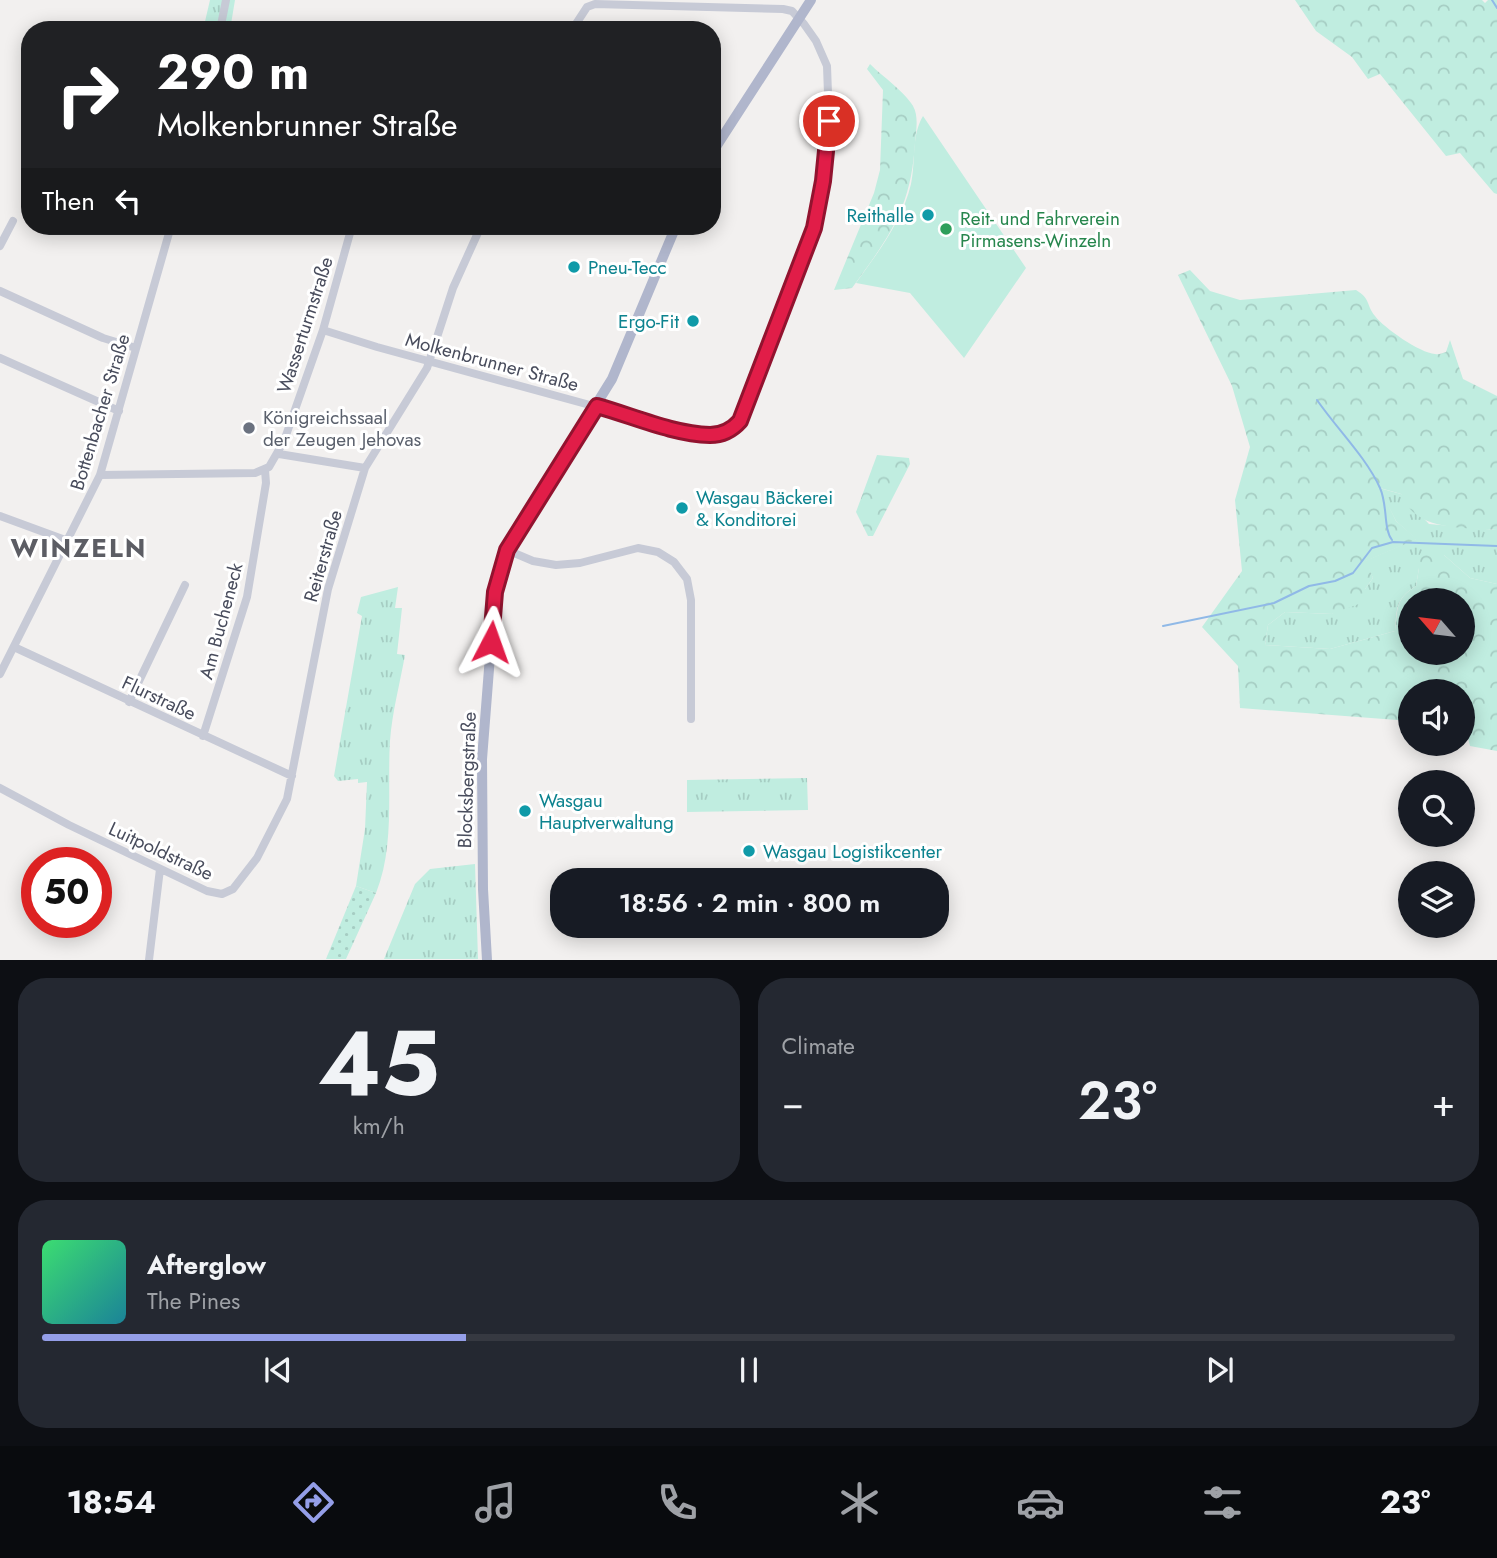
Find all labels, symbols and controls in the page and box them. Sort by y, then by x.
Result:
text: 290 m [157,37,309,107]
icon: right [42,49,133,140]
pin [799,91,859,151]
text: Molkenbrunner Straße [157,102,457,148]
icon: arrive [810,102,848,140]
text: Then [42,182,95,220]
icon: left [109,182,147,220]
place label: Reithalle [846,202,914,229]
place label: Reit- und Fahrverein Pirmasens-Winzeln [960,205,1120,254]
marker: Reithalle [920,207,936,223]
marker: Reit- und Fahrverein Pirmasens-Winzeln [938,221,954,237]
street label: Wasserturmstraße [270,253,340,397]
place label: Pneu-Tecc [588,254,667,281]
marker: Pneu-Tecc [566,259,582,275]
place label: Ergo-Fit [618,308,679,335]
marker: Ergo-Fit [685,313,701,329]
street label: Molkenbrunner Straße [402,326,582,398]
street label: Bottenbacher Straße [63,330,137,493]
place label: Königreichssaal der Zeugen Jehovas [263,404,422,453]
marker: Königreichssaal der Zeugen Jehovas [241,420,257,436]
place label: Wasgau Bäckerei & Konditorei [696,484,833,533]
marker: Wasgau Bäckerei & Konditorei [674,500,690,516]
street label: Reiterstraße [297,507,349,605]
district label: WINZELN [11,529,147,567]
street label: Am Bucheneck [192,559,250,682]
north arrow [1398,588,1475,665]
map controls [1398,588,1475,938]
position arrow [454,605,528,679]
street label: Flurstraße [118,669,201,727]
button: sound [1398,679,1475,756]
street label: Blocksbergstraße [451,711,483,849]
button: search [1398,770,1475,847]
place label: Wasgau Hauptverwaltung [539,787,674,836]
marker: Wasgau Hauptverwaltung [517,803,533,819]
street label: Luitpoldstraße [104,815,218,887]
place label: Wasgau Logistikcenter [763,838,942,865]
marker: Wasgau Logistikcenter [741,843,757,859]
speed limit sign: 50 [21,847,112,938]
button: layers [1398,861,1475,938]
text: 18:56 · 2 min · 800 m [619,884,880,922]
text: 45 [318,998,440,1129]
text: Climate [782,1029,855,1063]
text: 23° [1078,1063,1157,1139]
text: − [782,1075,804,1130]
text: + [1432,1075,1455,1130]
text: km/h [353,1109,405,1143]
text: Afterglow [147,1246,266,1284]
text: The Pines [147,1284,240,1318]
icon: previous [259,1351,297,1389]
icon: pause [730,1351,768,1389]
icon: next [1201,1351,1239,1389]
icon: directions [289,1478,338,1527]
icon: music [471,1478,520,1527]
icon: phone [653,1478,702,1527]
icon: climate [835,1478,884,1527]
icon: car [1016,1478,1065,1527]
icon: filters [1198,1478,1247,1527]
text: 18:54 [66,1479,156,1525]
text: 23° [1380,1479,1430,1525]

